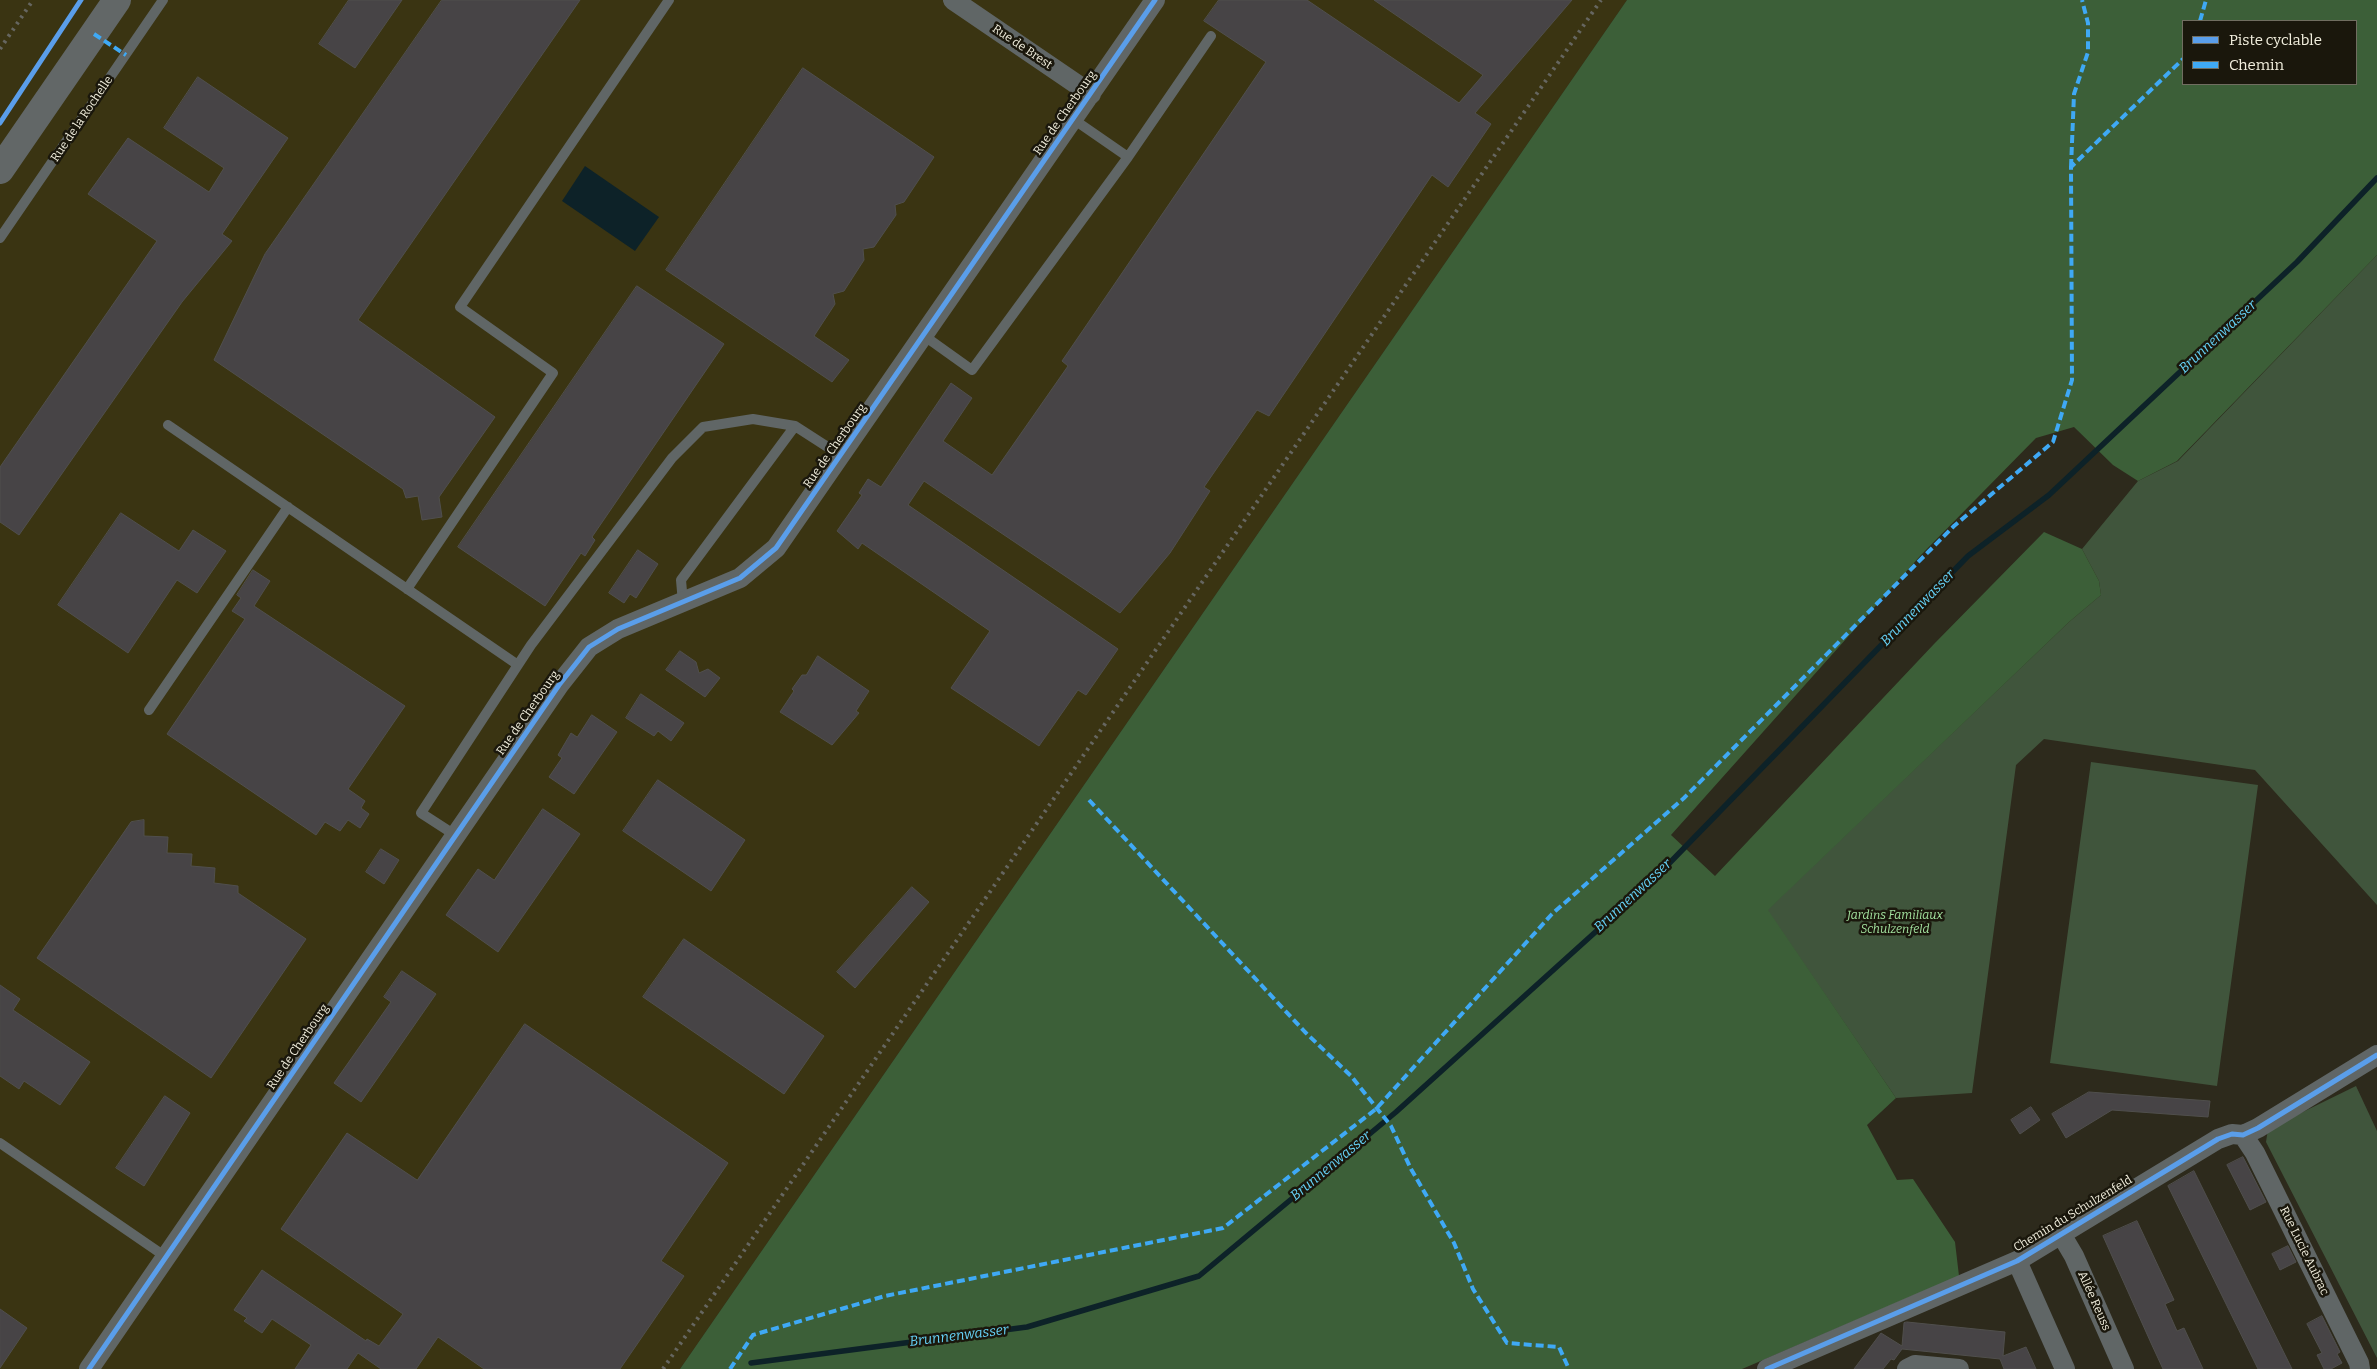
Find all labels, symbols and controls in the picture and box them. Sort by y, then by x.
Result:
legend [2182,20,2357,85]
street label: Rue de Brest [989,22,1055,72]
text: Piste cyclable [2229,31,2322,49]
text: Chemin [2229,56,2284,74]
street label: Rue de Cherbourg [1030,68,1100,158]
street label: Rue de la Rochelle [48,73,116,165]
water label: Brunnenwasser [2176,297,2260,377]
street label: Rue de Cherbourg [800,401,870,491]
water label: Brunnenwasser [1877,566,1959,650]
street label: Rue de Cherbourg [493,668,563,758]
water label: Brunnenwasser [1591,856,1675,936]
park label: Jardins Familiaux Schulzenfeld [1847,909,1943,937]
street label: Rue de Cherbourg [264,1002,332,1092]
water label: Brunnenwasser [1287,1128,1375,1204]
street label: Chemin du Schulzenfeld [2011,1173,2135,1255]
street label: Rue Lucie Aubrac [2276,1204,2332,1298]
street label: Allée Reuss [2074,1269,2114,1333]
water label: Brunnenwasser [909,1322,1009,1350]

